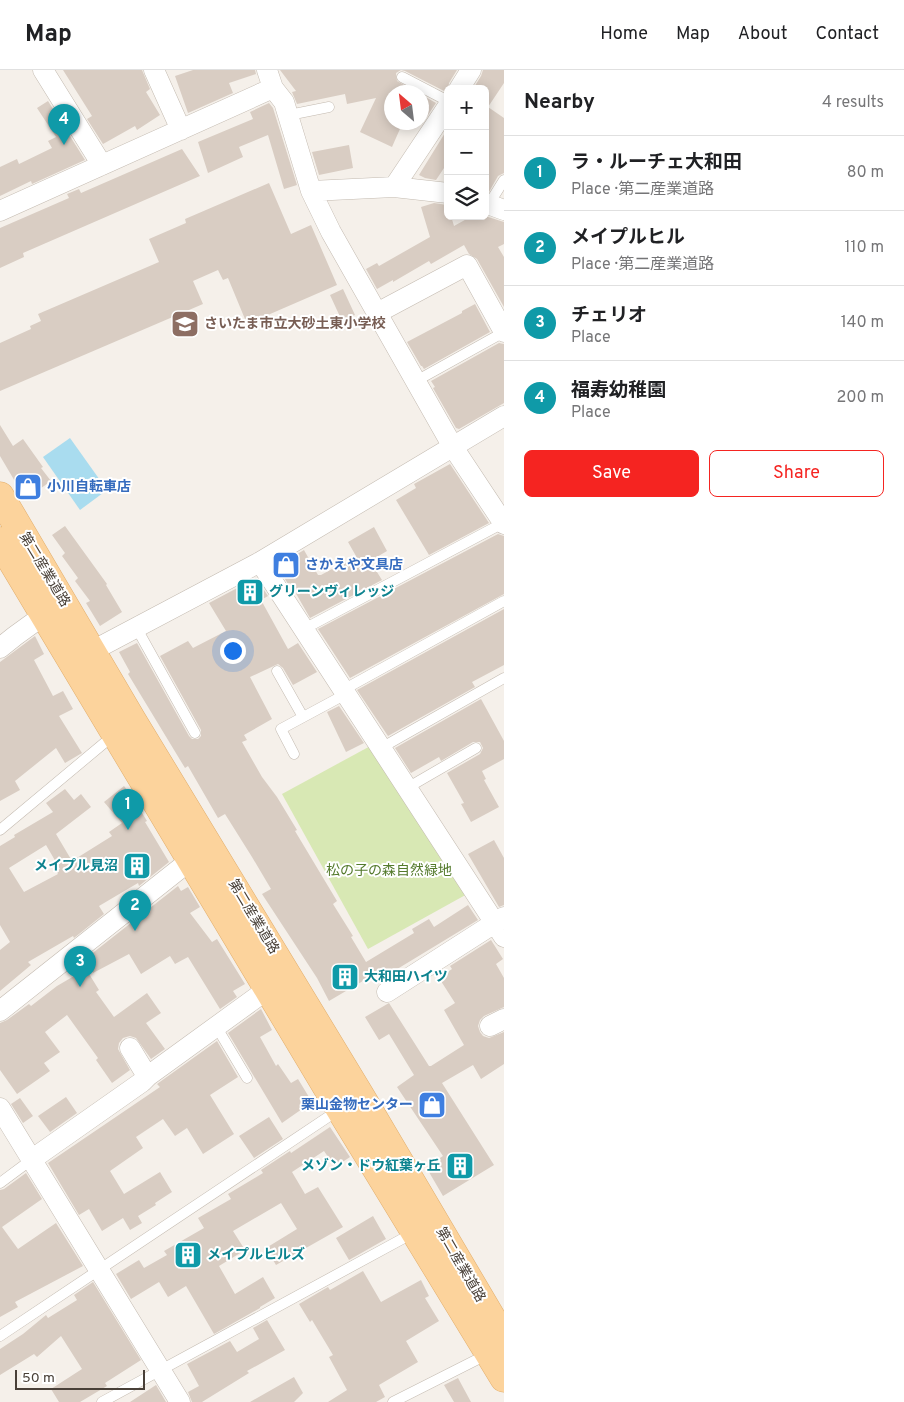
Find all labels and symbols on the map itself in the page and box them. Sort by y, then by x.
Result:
north arrow [384,85,429,130]
pin: 4 [48,104,80,145]
school or university icon: さいたま市立大砂土東小学校 [170,309,200,339]
place label: さいたま市立大砂土東小学校 [204,316,386,333]
shop icon: 小川自転車店 [13,472,43,502]
place label: 小川自転車店 [47,479,131,496]
street label: 第二産業道路 [15,529,74,610]
shop icon: さかえや文具店 [271,550,301,580]
place label: さかえや文具店 [305,557,403,574]
building icon: グリーンヴィレッジ [235,577,265,607]
place label: グリーンヴィレッジ [269,583,394,601]
your location [220,638,246,664]
pin: 1 [112,789,144,830]
building icon: メイプル見沼 [122,851,152,881]
place label: メイプル見沼 [34,858,118,875]
park label: 松の子の森自然緑地 [326,862,452,880]
street label: 第二産業道路 [224,876,283,957]
pin: 2 [119,890,151,931]
pin: 3 [64,946,96,987]
building icon: 大和田ハイツ [330,962,360,992]
place label: 大和田ハイツ [364,969,448,986]
shop icon: 栗山金物センター [417,1090,447,1120]
place label: 栗山金物センター [301,1097,413,1114]
building icon: メゾン・ドウ紅葉ヶ丘 [445,1151,475,1181]
place label: メゾン・ドウ紅葉ヶ丘 [301,1157,441,1175]
street label: 第二産業道路 [432,1224,489,1306]
building icon: メイプルヒルズ [173,1240,203,1270]
place label: メイプルヒルズ [207,1246,305,1264]
scale bar [15,1367,145,1390]

